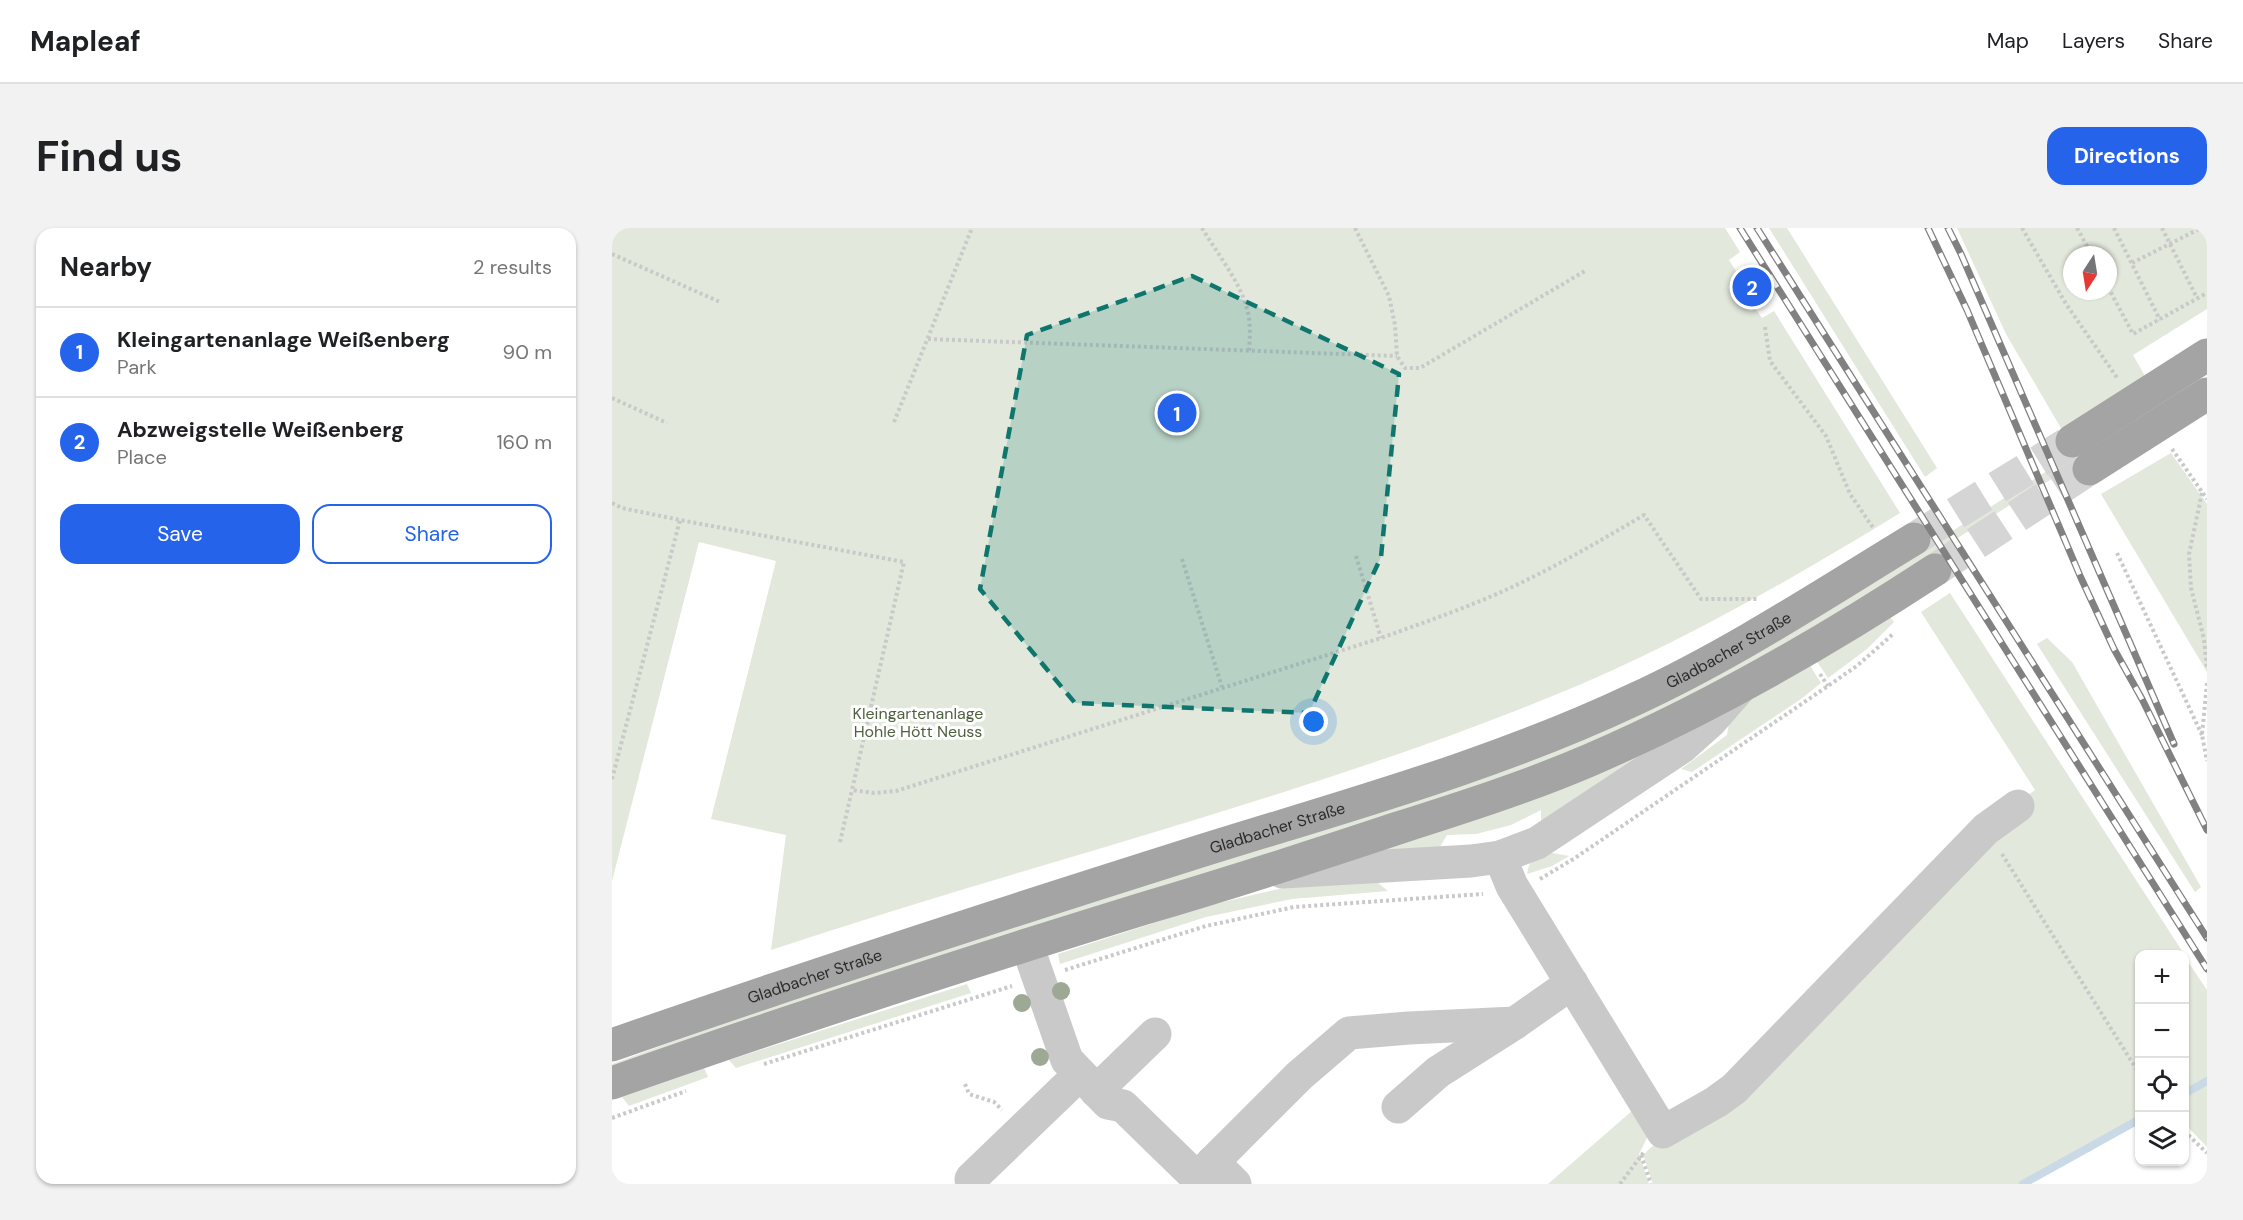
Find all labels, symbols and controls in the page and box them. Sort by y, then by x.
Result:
text: Mapleaf [30,23,141,60]
text: Map [1987,27,2029,55]
text: Layers [2062,27,2125,55]
text: Share [2158,27,2213,55]
button: Directions [2047,127,2207,185]
text: Find us [36,129,182,184]
north arrow [2063,246,2117,300]
text: Nearby [60,250,152,284]
text: 2 results [473,254,552,280]
pin: 2 [1732,264,1772,310]
text: Kleingartenanlage Weißenberg [117,325,450,354]
text: 1 [76,339,83,365]
text: 90 m [503,339,552,365]
text: Park [117,354,157,380]
pin: 1 [1158,390,1196,435]
text: Abzweigstelle Weißenberg [117,415,404,444]
text: 2 [74,429,85,455]
text: 160 m [496,429,552,455]
text: Place [117,444,167,470]
button: Save [60,504,300,564]
button: Share [312,504,552,564]
street label: Gladbacher Straße [1662,606,1795,693]
park label: Kleingartenanlage Hohle Hött Neuss [853,703,983,742]
your location [1299,707,1328,736]
street label: Gladbacher Straße [1207,797,1348,858]
street label: Gladbacher Straße [745,944,884,1008]
map controls [2135,950,2189,1166]
button: + [2135,950,2189,1004]
button: − [2135,1004,2189,1058]
button: locate [2135,1058,2189,1112]
button: layers [2135,1112,2189,1166]

